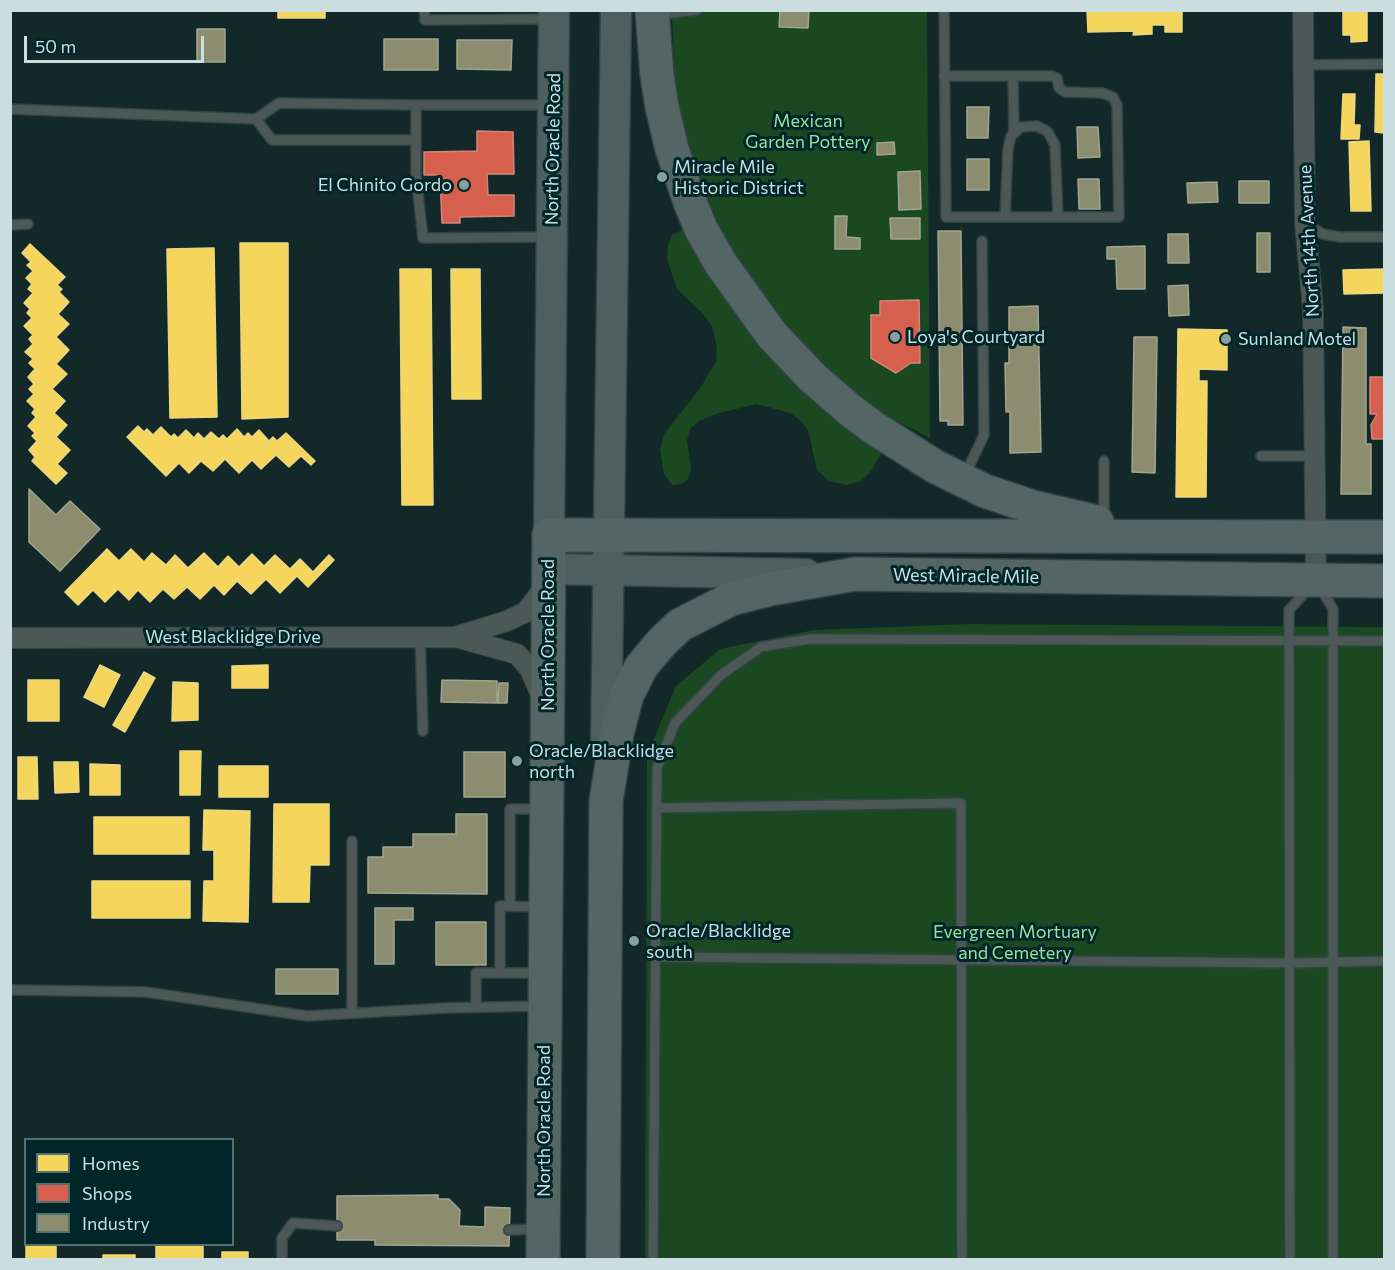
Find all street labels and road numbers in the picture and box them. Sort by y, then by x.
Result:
street label: North Oracle Road [541,73,565,225]
street label: North 14th Avenue [1294,164,1324,318]
street label: North Oracle Road [537,559,559,711]
street label: West Miracle Mile [893,564,1039,588]
street label: West Blacklidge Drive [145,626,321,648]
street label: North Oracle Road [533,1045,555,1197]

